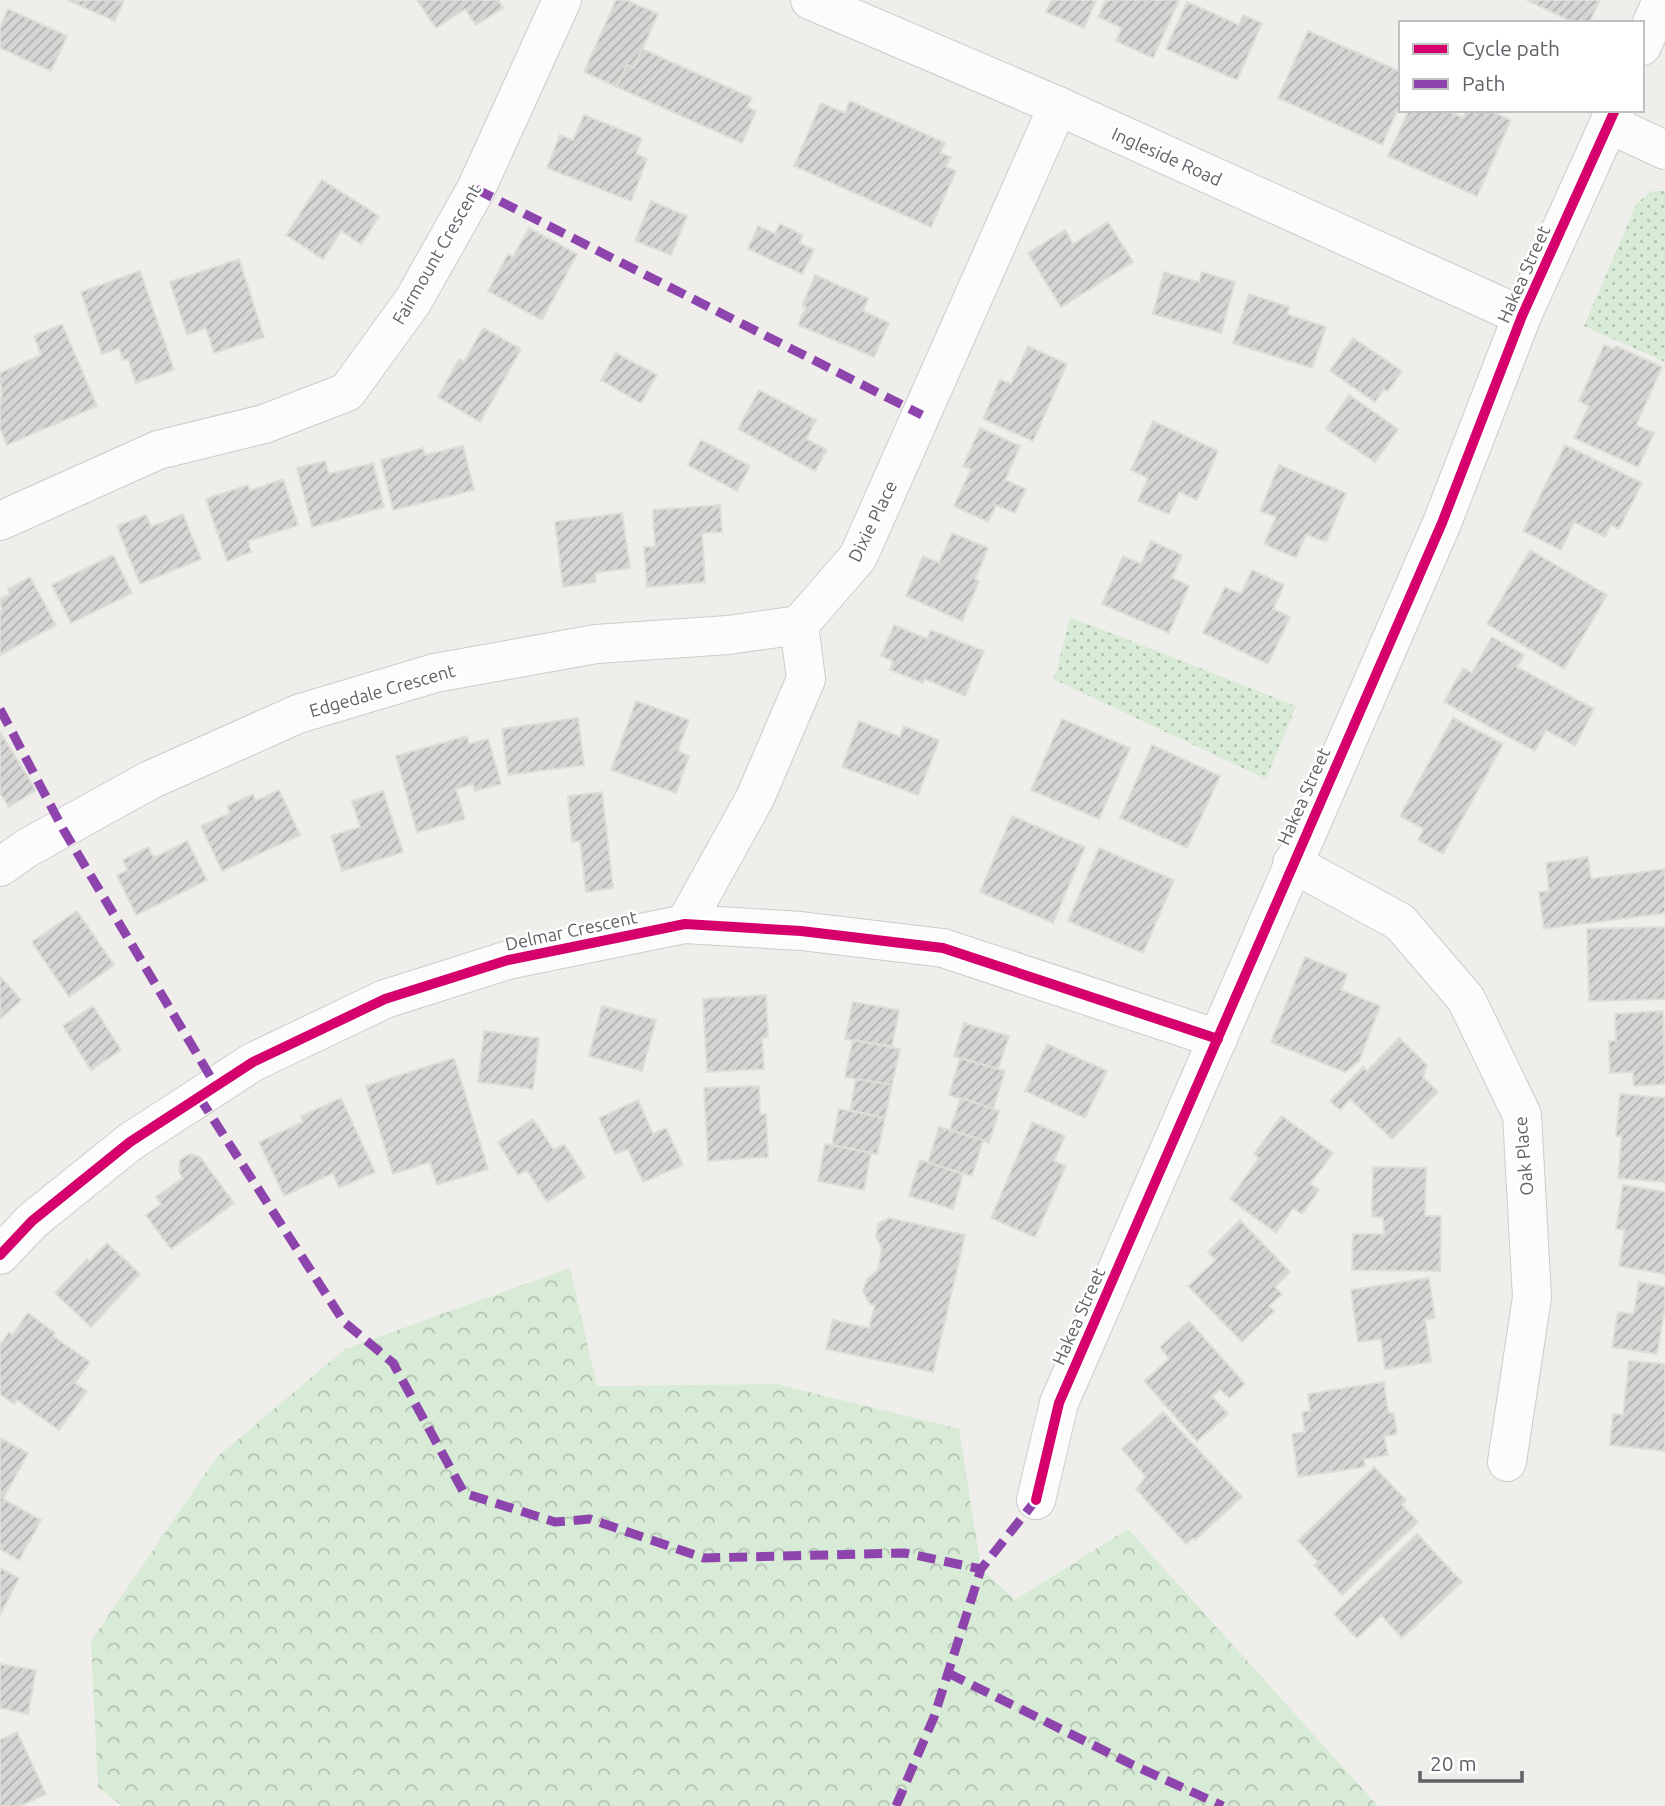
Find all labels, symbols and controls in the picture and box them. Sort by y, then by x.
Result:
legend [1399,21,1644,112]
text: Cycle path [1462,36,1560,60]
text: Path [1462,71,1505,95]
street label: Ingleside Road [1109,123,1225,189]
street label: Fairmount Crescent [388,180,484,328]
street label: Hakea Street [1493,222,1553,326]
street label: Dixie Place [844,477,900,565]
street label: Edgedale Crescent [307,660,457,720]
street label: Hakea Street [1273,744,1333,848]
street label: Delmar Crescent [503,906,639,954]
street label: Oak Place [1510,1116,1536,1196]
street label: Hakea Street [1048,1264,1108,1368]
scale bar [1420,1740,1522,1784]
text: 20 m [1430,1751,1477,1775]

